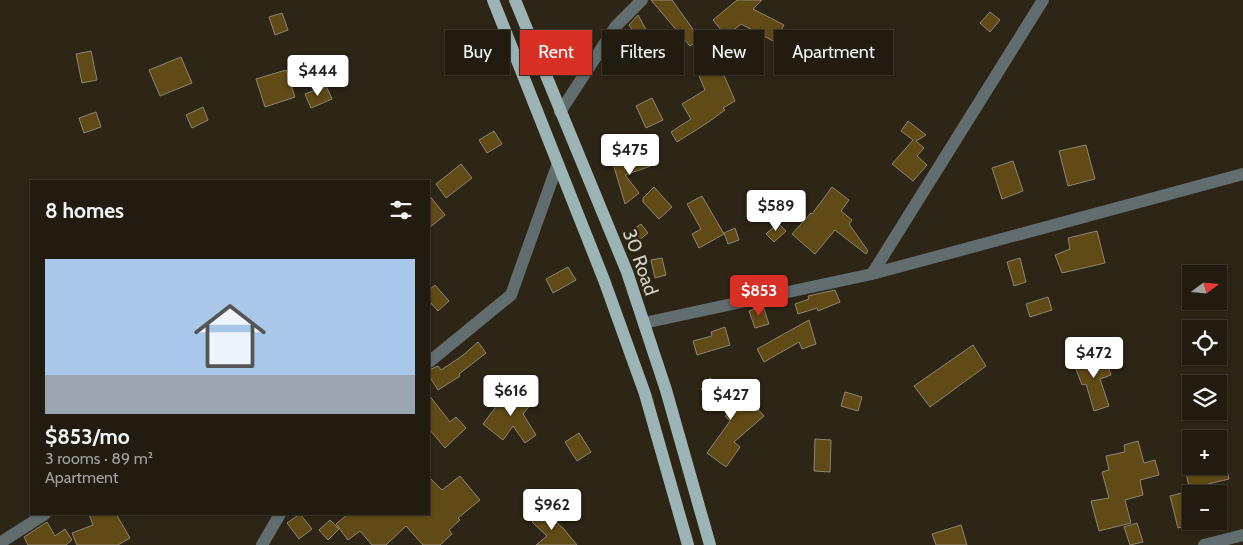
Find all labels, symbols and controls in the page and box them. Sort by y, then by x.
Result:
chip: Buy [445,30,510,75]
chip: Rent [520,30,592,75]
chip: Filters [602,30,684,75]
chip: New [694,30,764,75]
chip: Apartment [774,30,893,75]
pin: $444 [288,54,348,97]
text: $444 [298,61,338,80]
pin: $475 [600,134,660,176]
text: $475 [612,140,648,159]
pin: $589 [746,190,806,232]
icon: filters [387,196,415,224]
text: $589 [758,196,794,215]
text: 8 homes [45,198,124,223]
street label: 30 Road [618,226,663,299]
north arrow [1182,265,1228,310]
map controls [1182,265,1227,530]
pin: $853 [729,274,789,317]
text: $853 [741,281,777,300]
icon: home [185,291,275,381]
button: locate [1182,320,1227,365]
pin: $472 [1064,336,1124,379]
text: $472 [1076,343,1112,362]
pin: $616 [481,374,541,417]
button: layers [1182,375,1227,420]
pin: $427 [701,378,761,421]
text: $616 [494,381,528,400]
text: $427 [713,385,749,404]
text: $853/mo [45,424,130,449]
button: + [1182,430,1227,475]
text: 3 rooms · 89 m² [45,449,153,468]
text: Apartment [45,468,118,487]
button: − [1182,485,1227,530]
pin: $962 [522,488,582,531]
text: $962 [534,495,570,514]

